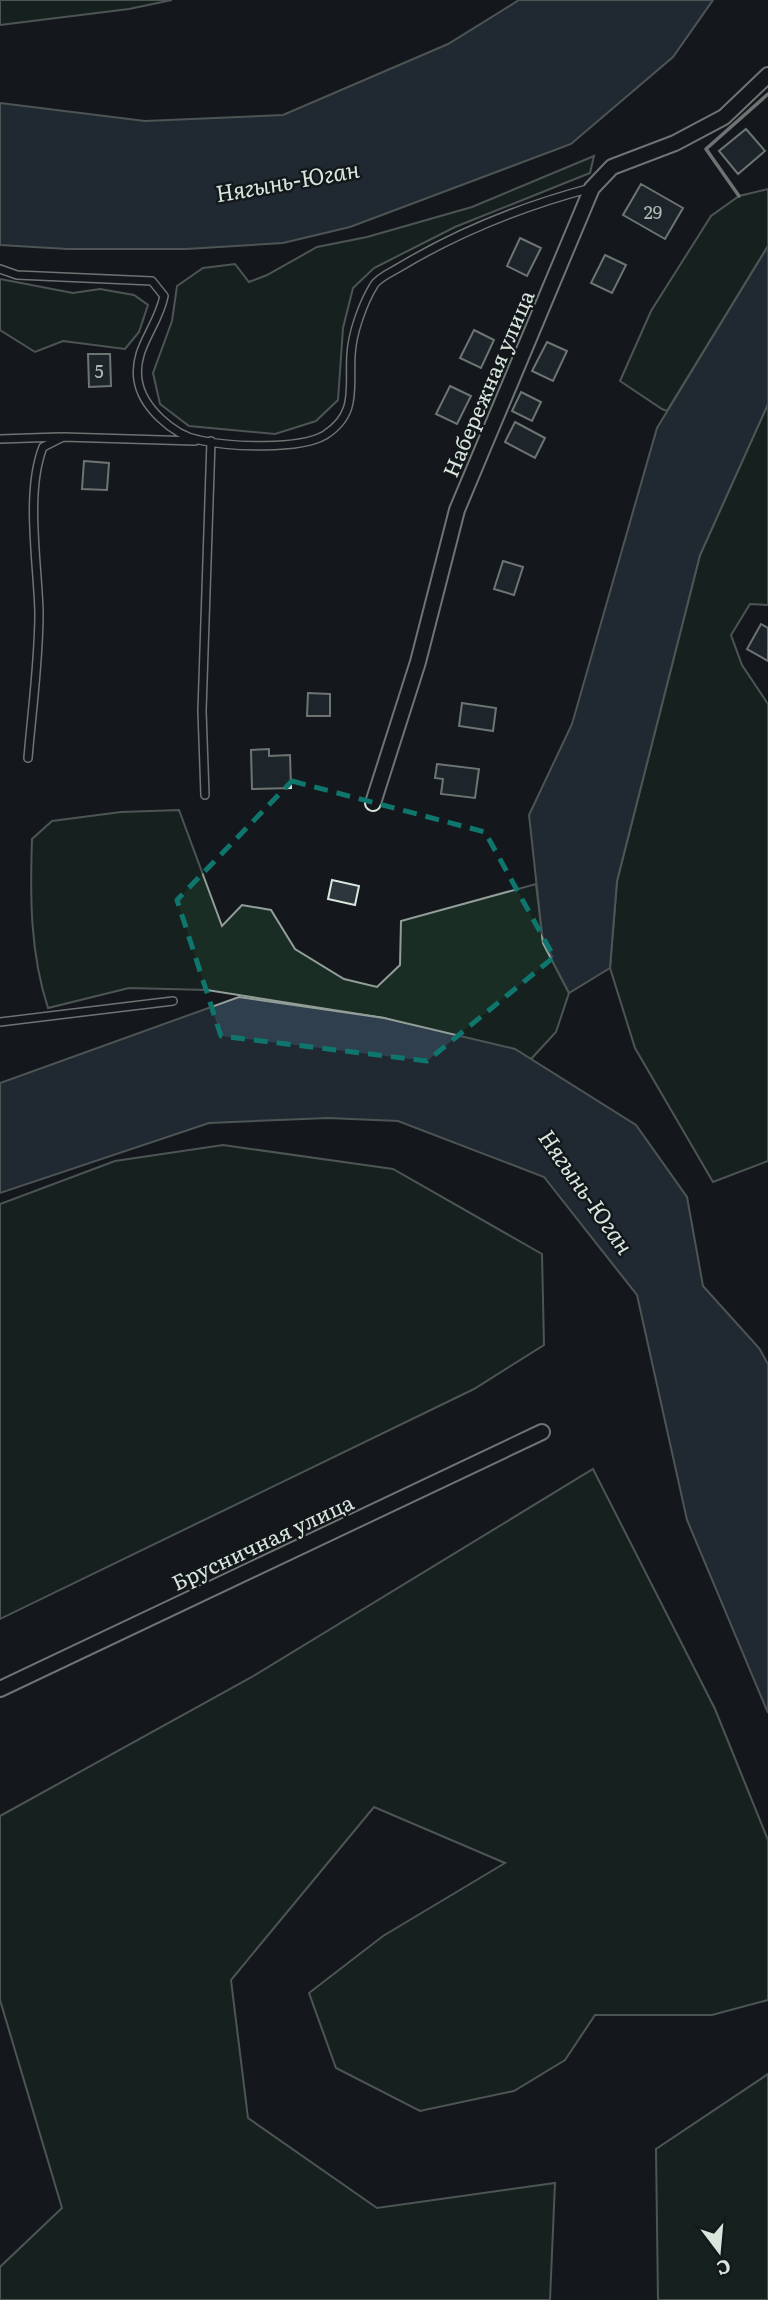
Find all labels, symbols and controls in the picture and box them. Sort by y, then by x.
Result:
water label: Нягынь-Юган [213,151,361,209]
house number: 29 [644,198,662,225]
street label: Набережная улица [434,284,541,481]
house number: 5 [94,357,104,384]
water label: Нягынь-Юган [531,1122,643,1260]
street label: Брусничная улица [166,1485,359,1597]
north arrow [684,2216,754,2286]
text: С [714,2253,734,2284]

